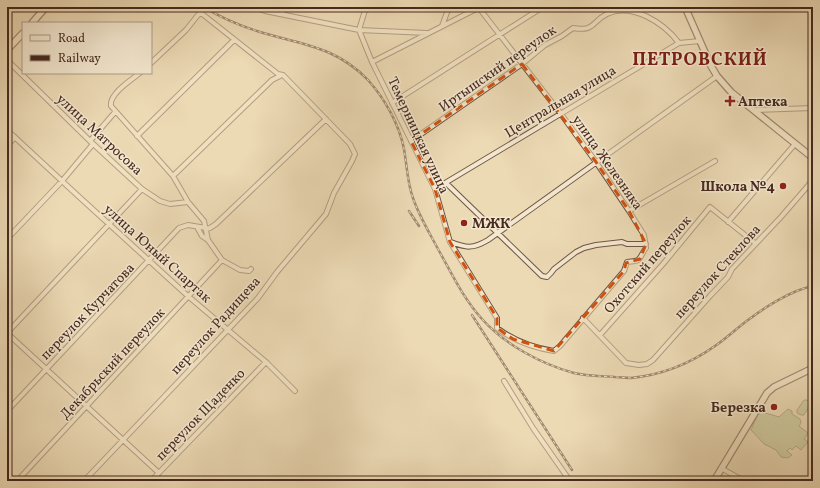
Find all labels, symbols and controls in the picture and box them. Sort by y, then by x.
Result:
street label: Иртышский переулок [435,21,561,117]
legend [22,22,152,74]
text: Road [58,31,85,47]
district label: ПЕТРОВСКИЙ [632,47,768,73]
text: Railway [58,51,101,67]
street label: Центральная улица [502,61,620,143]
street label: Темерницкая улица [382,74,453,197]
street label: улица Матросова [52,90,146,180]
place label: Аптека [738,93,788,112]
marker: Аптека [725,96,735,106]
street label: улица Железняка [567,112,647,214]
place label: Школа №4 [701,178,776,197]
marker: Школа №4 [778,181,788,191]
street label: улица Юный Спартак [99,201,215,308]
street label: Охотский переулок [600,211,696,318]
place label: МЖК [472,215,510,234]
marker: МЖК [459,218,469,228]
street label: переулок Стеклова [671,221,766,323]
street label: переулок Курчатова [37,259,139,365]
street label: переулок Радищева [167,273,265,379]
street label: Декабрьский переулок [56,304,170,424]
street label: переулок Щаденко [152,365,250,465]
place label: Березка [711,399,766,418]
marker: Березка [769,402,779,412]

